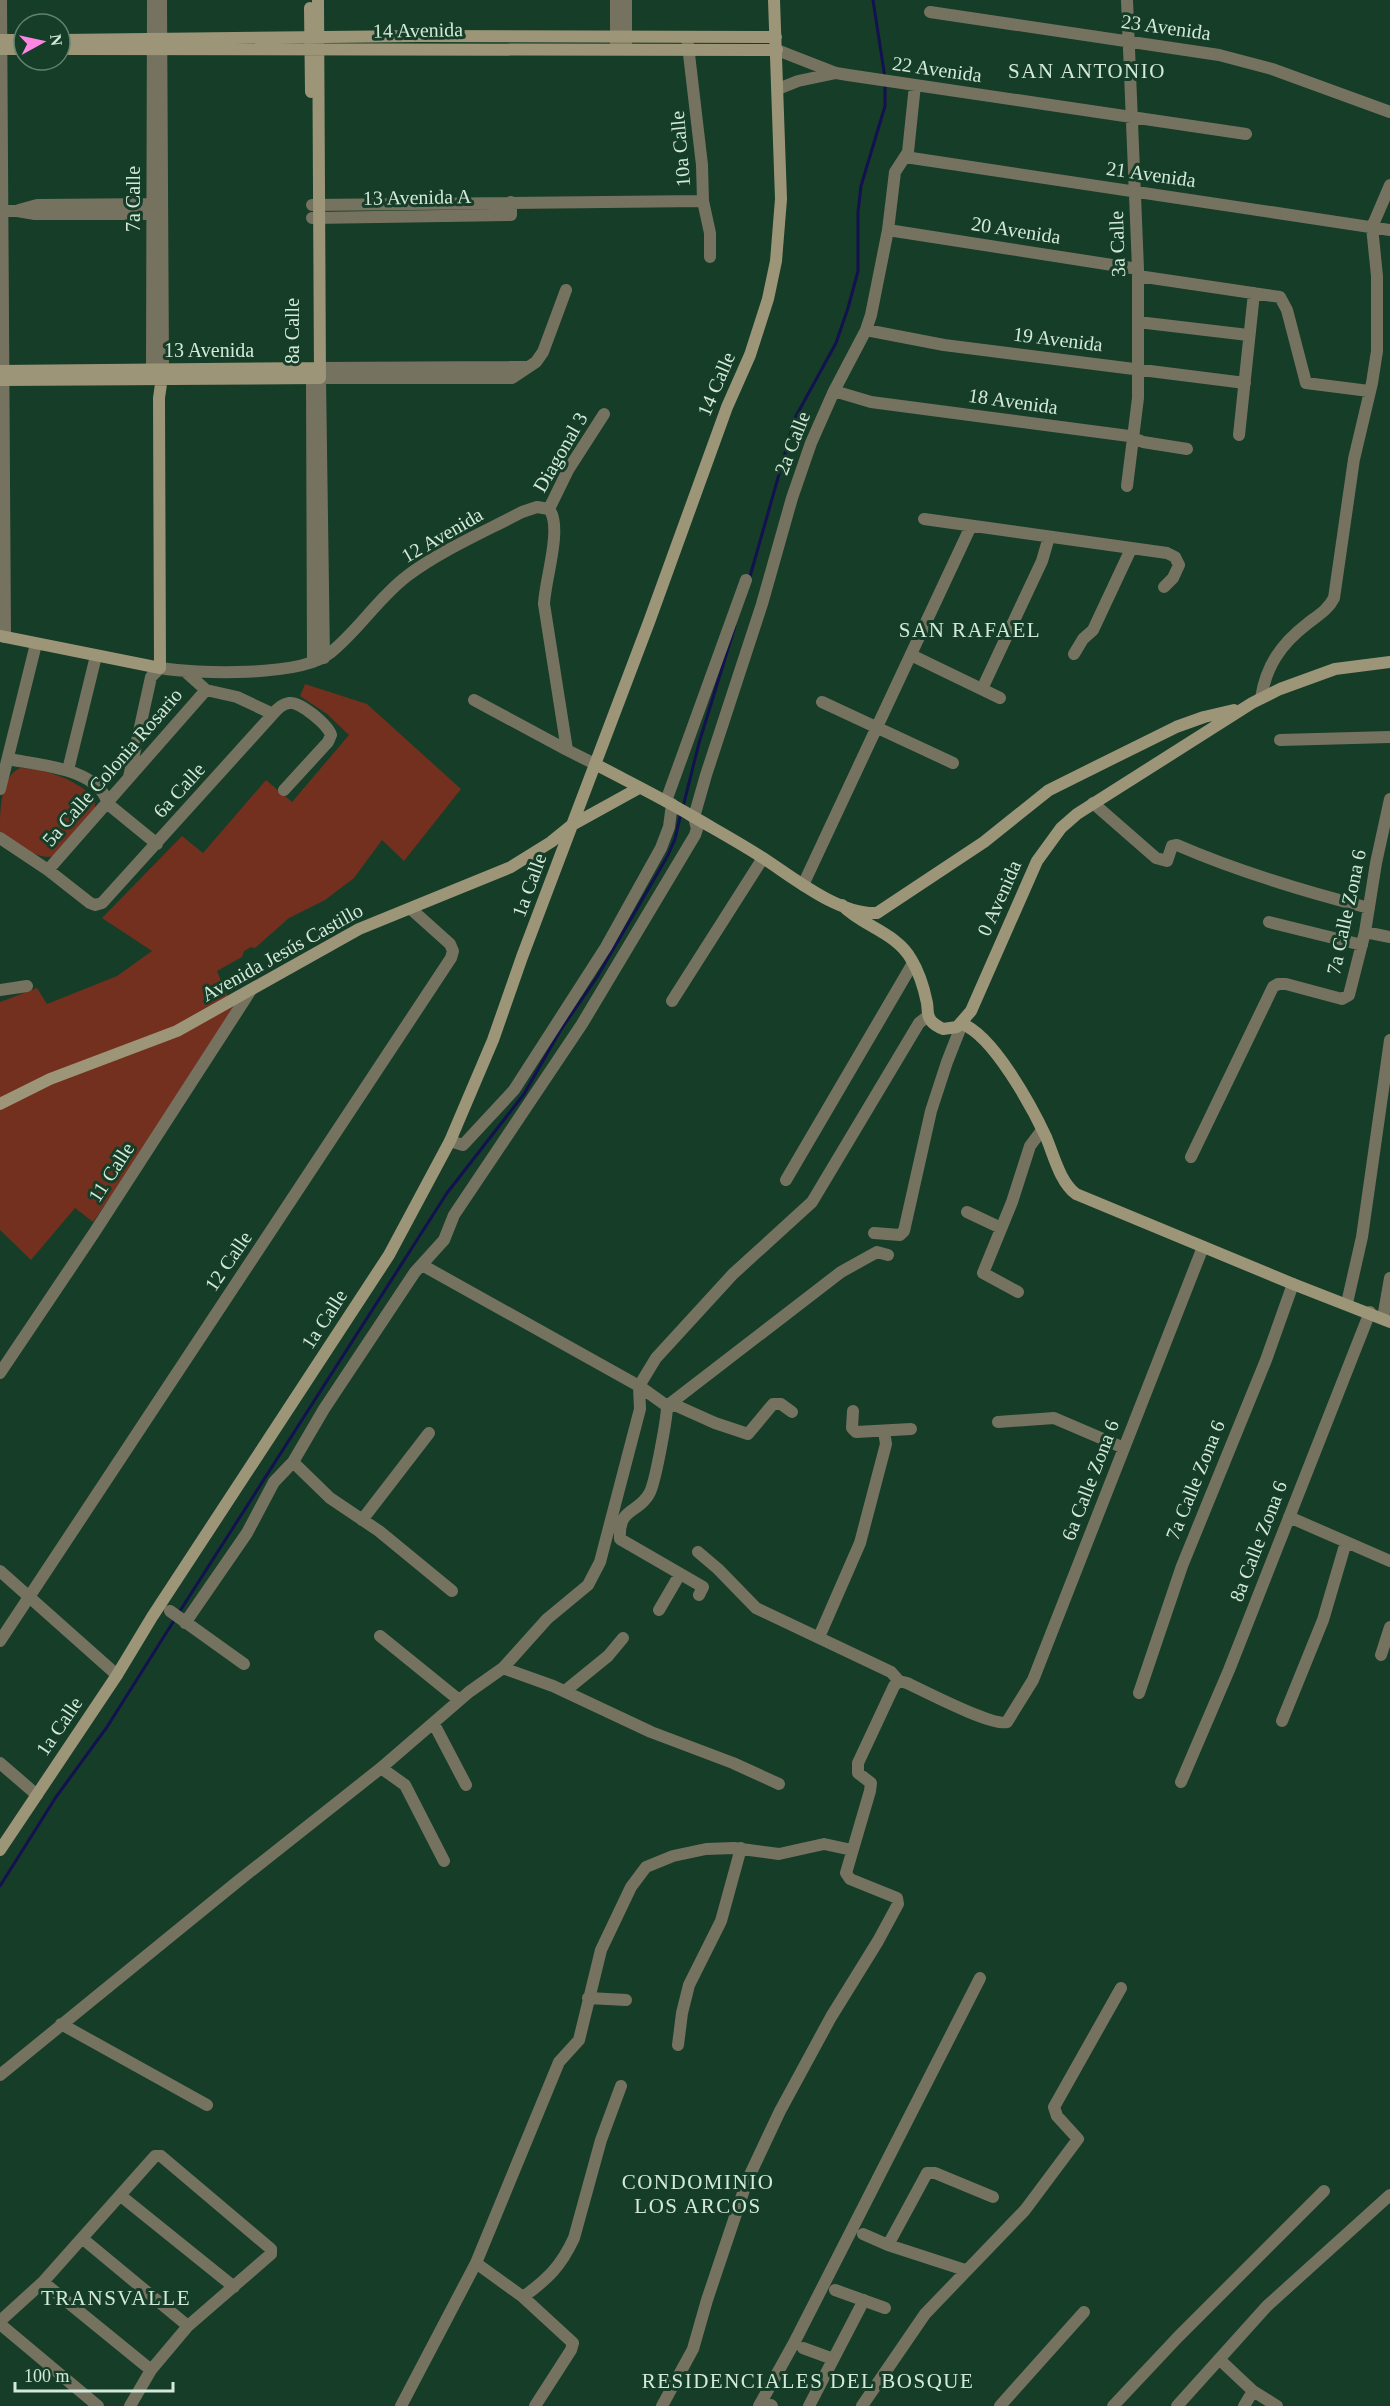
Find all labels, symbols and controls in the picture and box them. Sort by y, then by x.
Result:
street label: 23 Avenida [1120,10,1212,44]
north arrow [12,12,72,72]
street label: 14 Avenida [373,18,463,42]
text: N [47,33,66,47]
street label: 22 Avenida [891,52,983,86]
district label: SAN ANTONIO [1008,59,1166,83]
street label: 10a Calle [666,110,694,188]
street label: 21 Avenida [1105,157,1197,191]
street label: 7a Calle [122,166,144,232]
street label: 13 Avenida A [363,185,472,209]
street label: 3a Calle [1105,210,1129,277]
street label: 20 Avenida [970,212,1062,248]
street label: 8a Calle [281,298,303,364]
street label: 19 Avenida [1012,323,1104,355]
street label: 13 Avenida [164,339,254,361]
street label: 14 Calle [693,349,739,419]
street label: 18 Avenida [967,384,1059,418]
street label: Diagonal 3 [528,408,592,496]
street label: 2a Calle [770,408,814,478]
street label: 12 Avenida [397,503,487,567]
district label: SAN RAFAEL [899,618,1041,642]
street label: 5a Calle Colonia Rosario [38,684,186,850]
street label: 6a Calle [149,758,209,822]
street label: 7a Calle Zona 6 [1322,848,1370,976]
street label: 1a Calle [507,850,551,920]
street label: 0 Avenida [973,857,1025,939]
street label: Avenida Jesús Castillo [198,899,366,1005]
street label: 11 Calle [84,1138,138,1206]
street label: 12 Calle [200,1227,256,1295]
street label: 1a Calle [297,1285,351,1353]
street label: 6a Calle Zona 6 [1057,1417,1123,1543]
street label: 7a Calle Zona 6 [1161,1417,1229,1543]
street label: 8a Calle Zona 6 [1225,1478,1291,1604]
street label: 1a Calle [31,1692,87,1760]
district label: CONDOMINIO LOS ARCOS [622,2170,774,2218]
district label: TRANSVALLE [41,2286,191,2310]
scale bar [15,2355,172,2393]
text: 100 m [24,2366,70,2386]
district label: RESIDENCIALES DEL BOSQUE [642,2369,974,2393]

